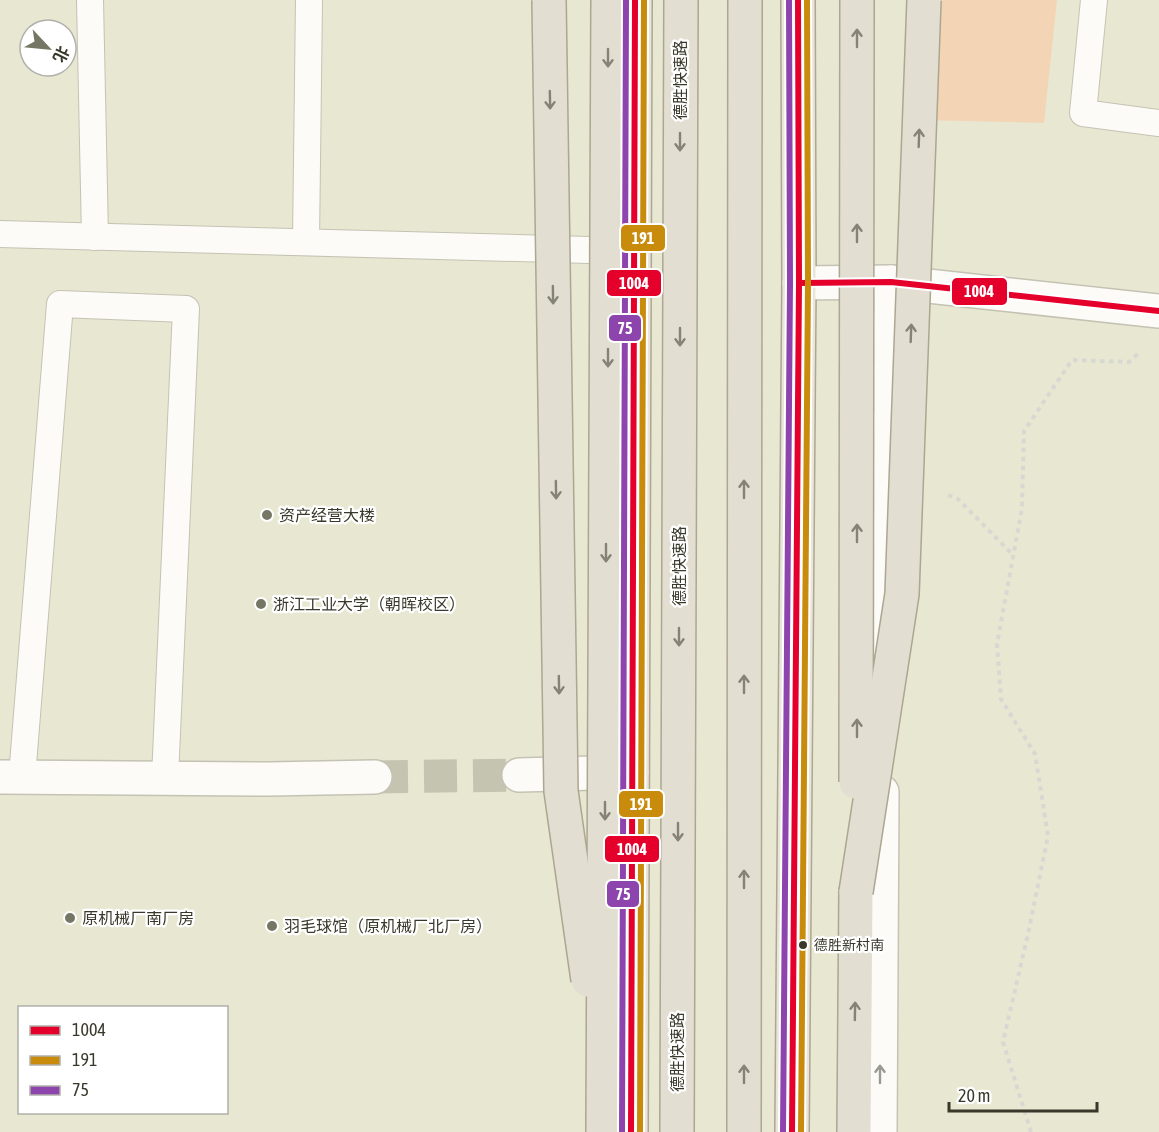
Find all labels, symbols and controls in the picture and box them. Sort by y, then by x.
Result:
north arrow [18,18,78,78]
one-way arrow [851,29,863,49]
street label: 德胜快速路 [671,40,689,120]
text: 北 [50,43,73,66]
one-way arrow [602,48,614,68]
one-way arrow [545,90,556,110]
one-way arrow [913,129,924,149]
one-way arrow [674,132,686,152]
line badge: 191 [620,224,666,252]
one-way arrow [851,224,863,244]
text: 191 [632,229,655,247]
line badge: 1004 [606,269,662,297]
text: 1004 [619,274,650,292]
line badge: 1004 [951,277,1008,306]
text: 1004 [964,282,995,300]
one-way arrow [548,285,559,305]
line badge: 75 [608,314,642,342]
text: 75 [617,319,633,337]
one-way arrow [906,323,917,343]
one-way arrow [674,327,686,347]
one-way arrow [602,348,613,368]
one-way arrow [738,479,750,499]
one-way arrow [551,480,562,500]
place label: 资产经营大楼 [279,506,375,524]
marker: 资产经营大楼 [260,508,274,522]
one-way arrow [851,524,863,544]
street label: 德胜快速路 [670,526,688,606]
one-way arrow [601,543,612,563]
place label: 浙江工业大学（朝晖校区） [273,595,465,613]
marker: 浙江工业大学（朝晖校区） [254,597,268,611]
one-way arrow [673,627,685,647]
one-way arrow [738,674,750,694]
one-way arrow [554,675,565,695]
one-way arrow [851,719,863,739]
line badge: 191 [618,790,664,818]
text: 191 [630,795,653,813]
one-way arrow [599,801,611,821]
one-way arrow [672,822,684,842]
line badge: 1004 [604,835,660,863]
text: 1004 [617,840,648,858]
one-way arrow [738,869,750,889]
line badge: 75 [606,880,640,908]
text: 75 [615,885,631,903]
place label: 原机械厂南厂房 [82,909,194,927]
marker: 原机械厂南厂房 [63,911,77,925]
place label: 羽毛球馆（原机械厂北厂房） [284,917,492,935]
marker: 羽毛球馆（原机械厂北厂房） [265,919,279,933]
place label: 德胜新村南 [814,937,884,953]
marker: 德胜新村南 [797,939,809,951]
one-way arrow [849,1001,861,1021]
legend [18,1006,228,1114]
street label: 德胜快速路 [668,1012,686,1092]
text: 1004 [72,1019,106,1040]
text: 191 [72,1049,97,1070]
one-way arrow [738,1064,750,1084]
one-way arrow [874,1064,886,1084]
scale bar [949,1075,1098,1113]
text: 75 [72,1079,89,1100]
text: 20 m [958,1085,990,1106]

